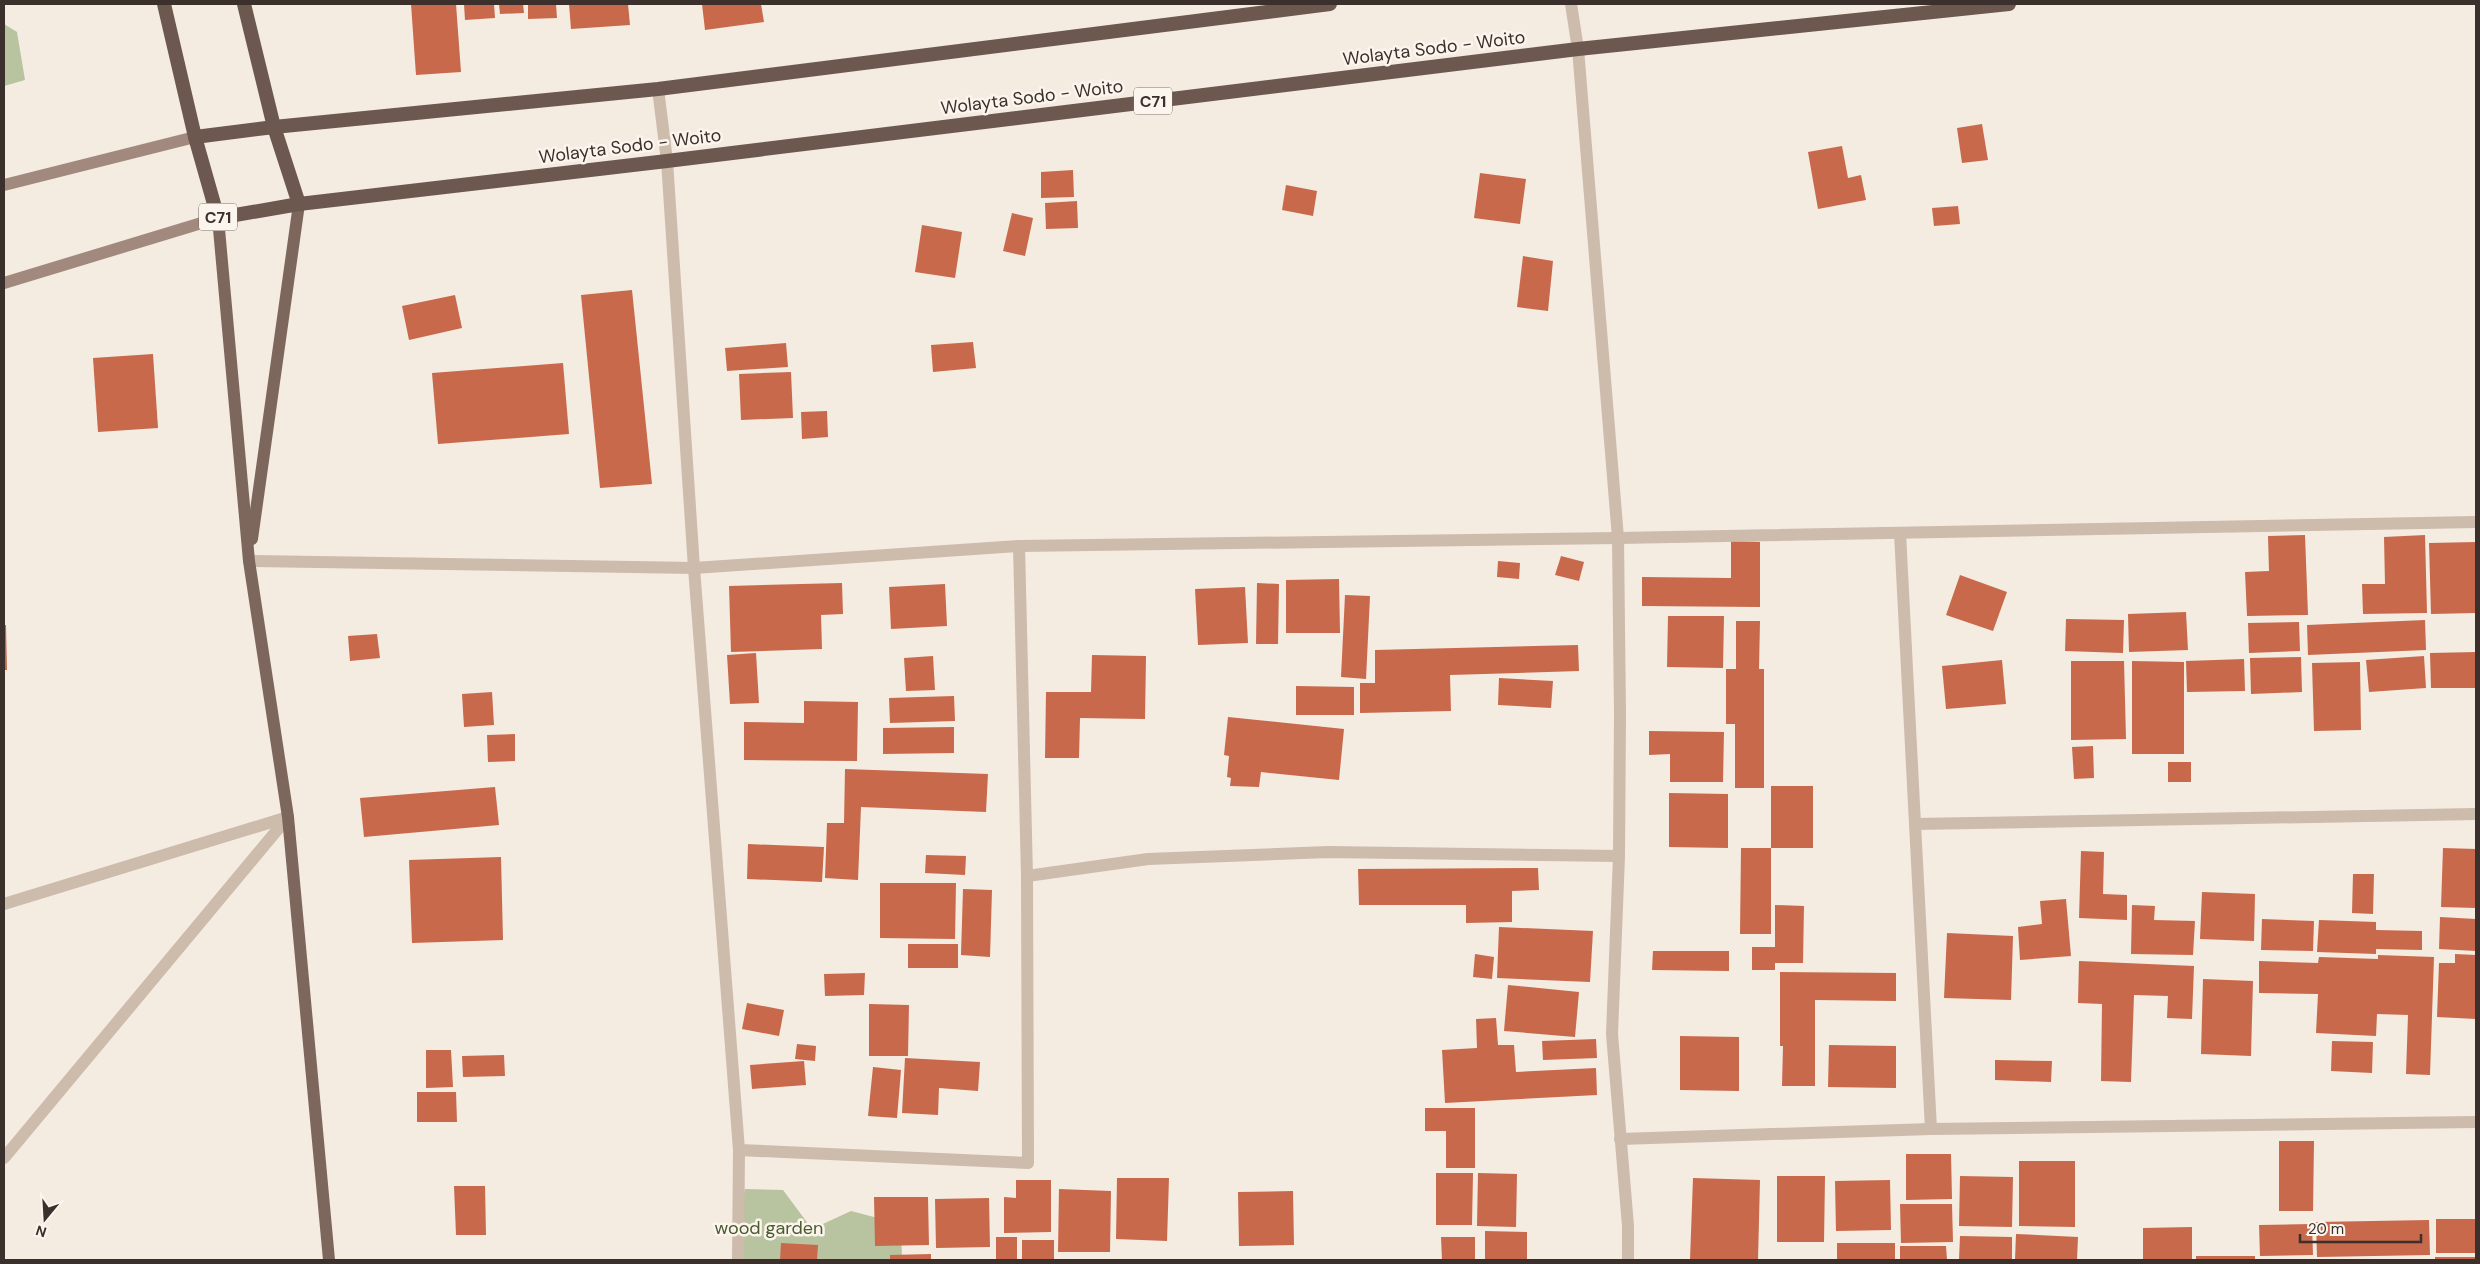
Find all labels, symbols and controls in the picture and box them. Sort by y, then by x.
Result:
street label: Wolayta Sodo - Woito [1341,25,1527,71]
street label: Wolayta Sodo - Woito [939,74,1125,120]
road number: C71 [1134,88,1172,114]
street label: Wolayta Sodo - Woito [537,123,723,169]
road number: C71 [199,203,237,230]
north arrow [20,1194,70,1244]
scale bar [2300,1212,2421,1244]
park label: wood garden [715,1216,823,1240]
text: 20 m [2308,1219,2344,1239]
text: N [33,1221,49,1242]

